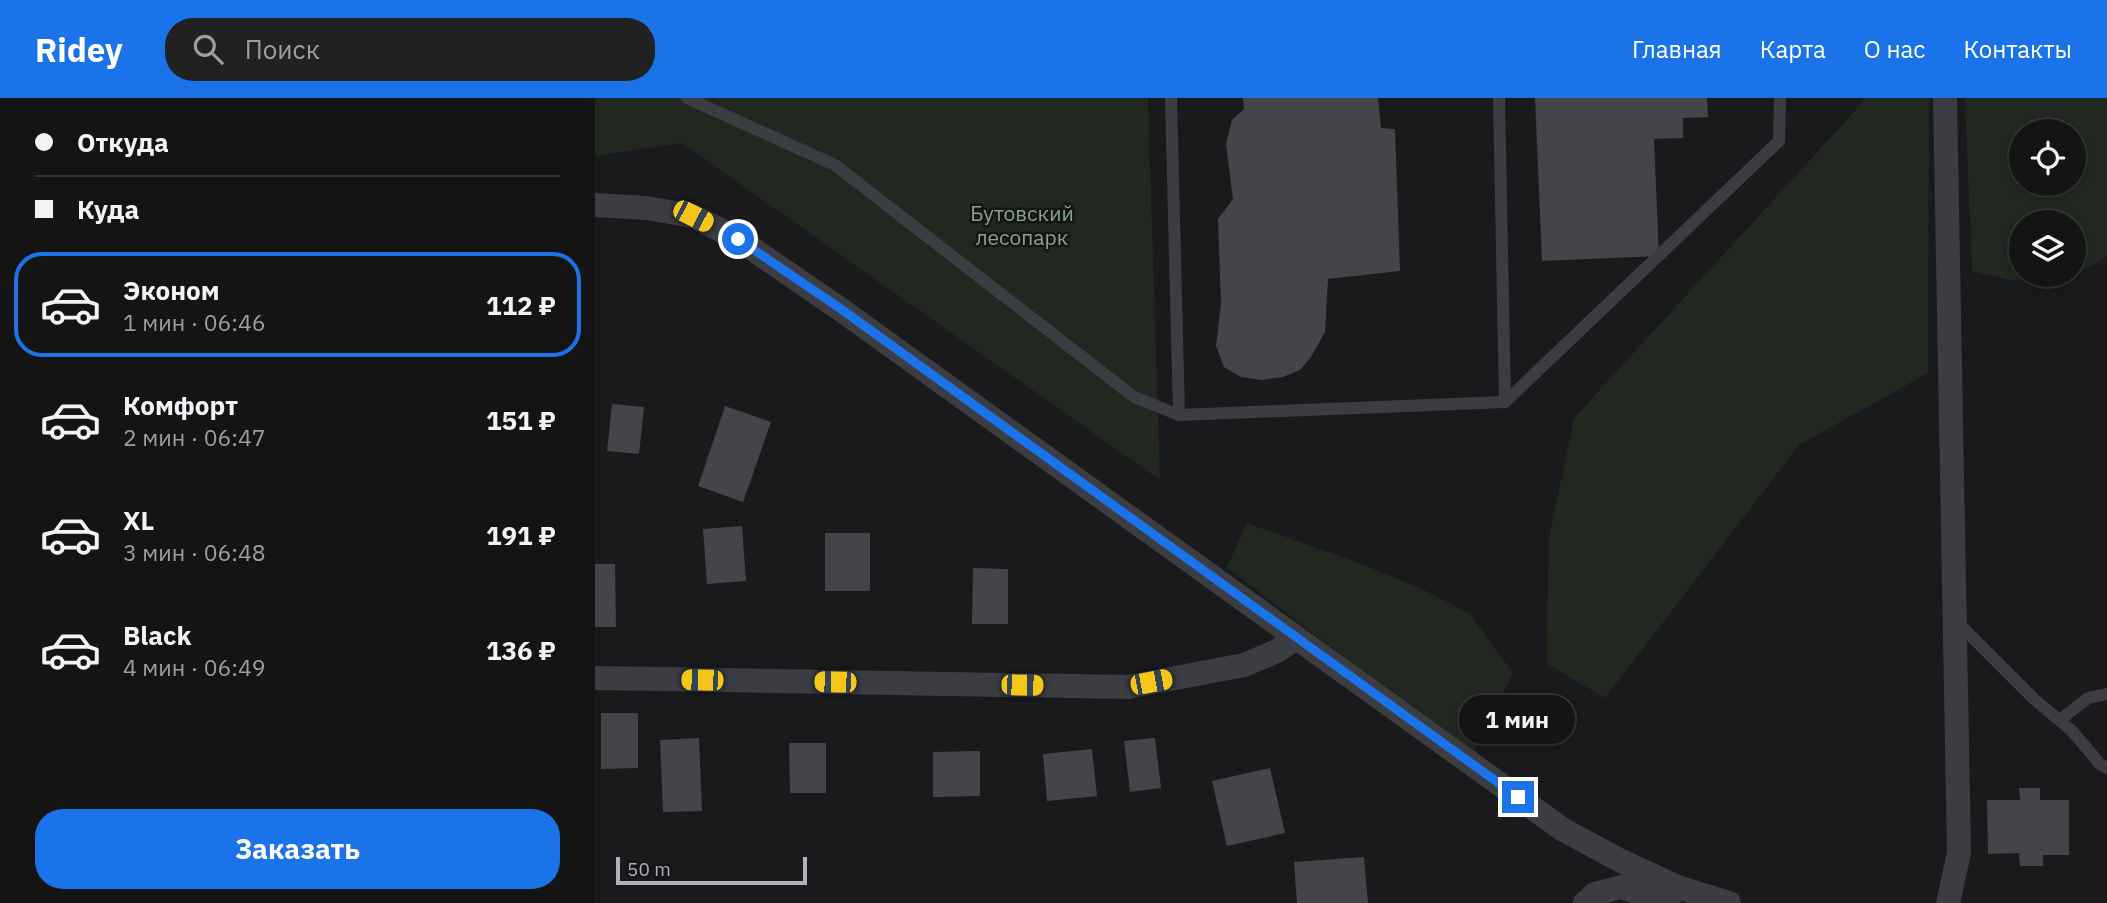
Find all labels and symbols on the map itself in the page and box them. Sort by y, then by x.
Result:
car [670,197,717,235]
park label: Бутовский лесопарк [970,199,1074,251]
route start [722,223,754,255]
car [1129,668,1174,696]
car [681,669,724,691]
car [814,671,857,693]
car [1001,674,1044,696]
callout: 1 мин [1460,696,1576,744]
route end [1502,781,1534,813]
scale bar [616,854,807,886]

